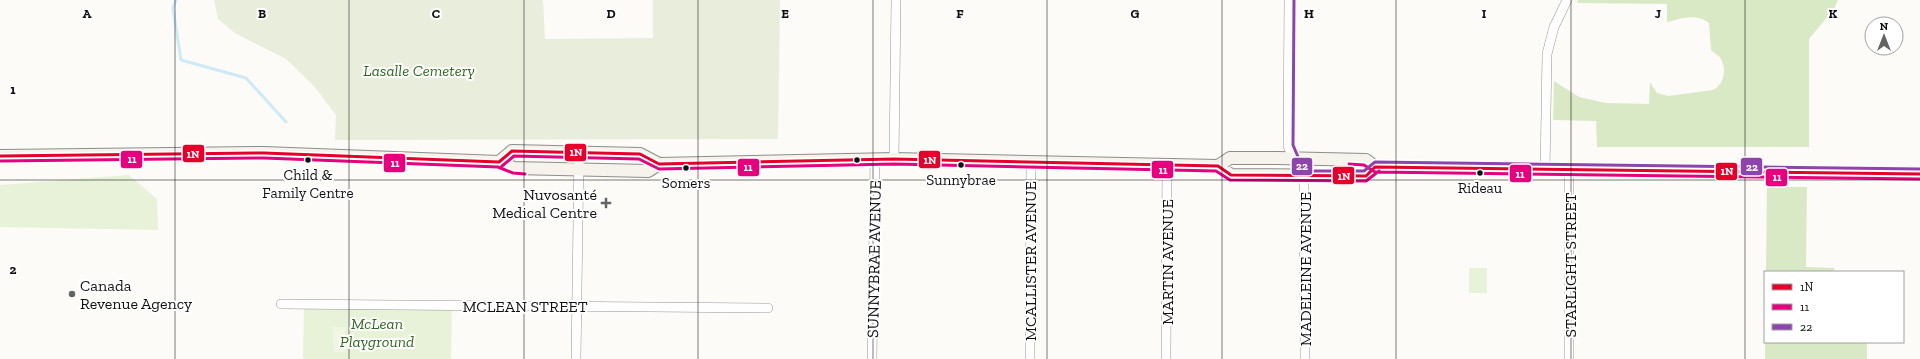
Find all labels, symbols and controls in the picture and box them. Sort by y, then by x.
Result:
text: A [83,6,92,21]
text: B [258,6,266,21]
text: C [432,6,440,21]
text: D [606,6,616,21]
text: E [781,6,789,21]
text: F [956,6,964,21]
text: G [1131,6,1140,21]
text: H [1304,6,1314,21]
text: I [1482,6,1487,21]
text: J [1655,6,1661,21]
text: K [1829,6,1838,21]
north arrow [1864,16,1904,56]
text: N [1880,20,1889,33]
park label: Lasalle Cemetery [363,61,475,80]
text: 1 [10,82,16,97]
line badge: 1N [564,143,587,162]
line badge: 1N [182,144,205,163]
text: 1N [570,146,583,159]
text: 1N [187,148,200,161]
line badge: 11 [120,150,143,169]
line badge: 1N [918,150,941,169]
text: 11 [128,153,137,166]
line badge: 11 [383,153,406,173]
text: 1N [924,154,937,167]
marker: Child & Family Centre [303,155,313,165]
unlabelled marker [852,155,862,165]
text: 11 [391,157,400,170]
line badge: 22 [1291,157,1313,176]
line badge: 22 [1740,157,1763,176]
line badge: 11 [737,158,760,177]
marker: Sunnybrae [956,160,966,170]
line badge: 11 [1151,160,1174,179]
text: 22 [1296,160,1308,173]
text: 11 [744,161,753,174]
text: 22 [1746,161,1758,174]
line badge: 1N [1715,162,1738,181]
marker: Somers [681,163,691,173]
text: 11 [1159,164,1168,177]
line badge: 11 [1509,164,1532,183]
text: 1N [1721,165,1734,178]
place label: Child & Family Centre [262,166,354,202]
line badge: 1N [1332,166,1355,185]
marker: Rideau [1475,168,1485,178]
text: 11 [1516,168,1525,181]
line badge: 11 [1765,168,1788,187]
text: 1N [1338,170,1351,183]
place label: Sunnybrae [926,171,996,189]
text: 11 [1773,171,1782,184]
place label: Somers [662,174,710,192]
place label: Rideau [1458,179,1503,197]
street label: SUNNYBRAE AVENUE [863,180,885,338]
street label: MCALLISTER AVENUE [1021,181,1040,341]
place label: Nuvosanté Medical Centre [492,185,597,222]
street label: MADELEINE AVENUE [1296,192,1315,346]
street label: STARLIGHT STREET [1561,192,1580,337]
marker: Nuvosanté Medical Centre [600,197,612,209]
street label: MARTIN AVENUE [1158,199,1177,325]
text: 2 [10,262,17,277]
legend [1764,271,1904,343]
place label: Canada Revenue Agency [80,276,193,313]
text: 1N [1800,280,1814,294]
marker: Canada Revenue Agency [67,289,77,299]
street label: MCLEAN STREET [462,297,588,316]
text: 11 [1800,300,1810,314]
park label: McLean Playground [340,314,414,351]
text: 22 [1800,320,1812,334]

